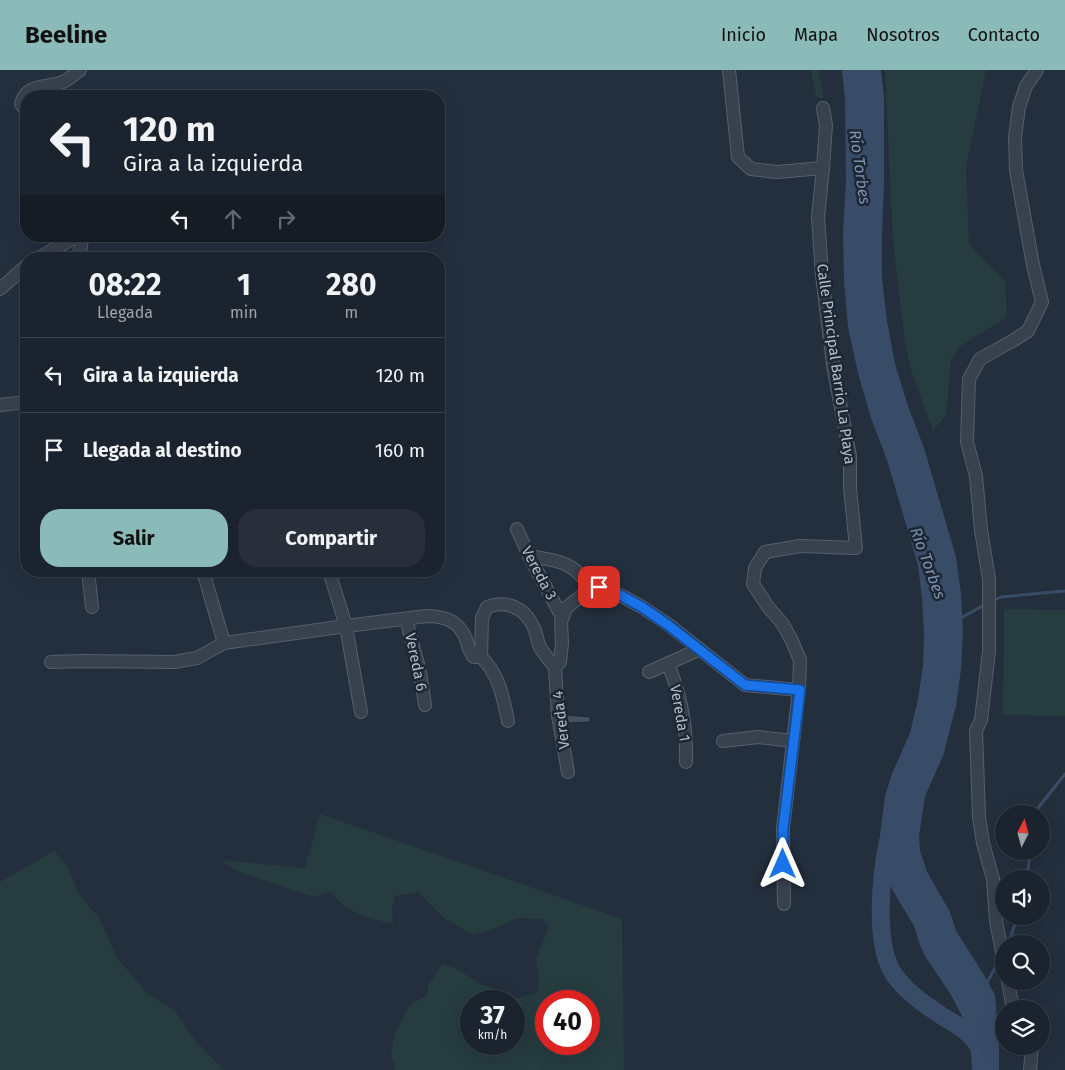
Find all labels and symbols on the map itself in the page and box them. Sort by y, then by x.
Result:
water label: Río Torbes [845,129,875,205]
street label: Calle Principal Barrio La Playa [813,263,859,465]
water label: Río Torbes [906,525,950,601]
street label: Vereda 3 [517,543,561,603]
pin [578,566,620,608]
street label: Vereda 6 [401,631,431,693]
street label: Vereda 1 [666,683,694,743]
street label: Vereda 4 [548,690,574,750]
north arrow [995,805,1050,860]
position arrow [756,837,808,889]
speed limit sign: 40 [535,990,600,1055]

